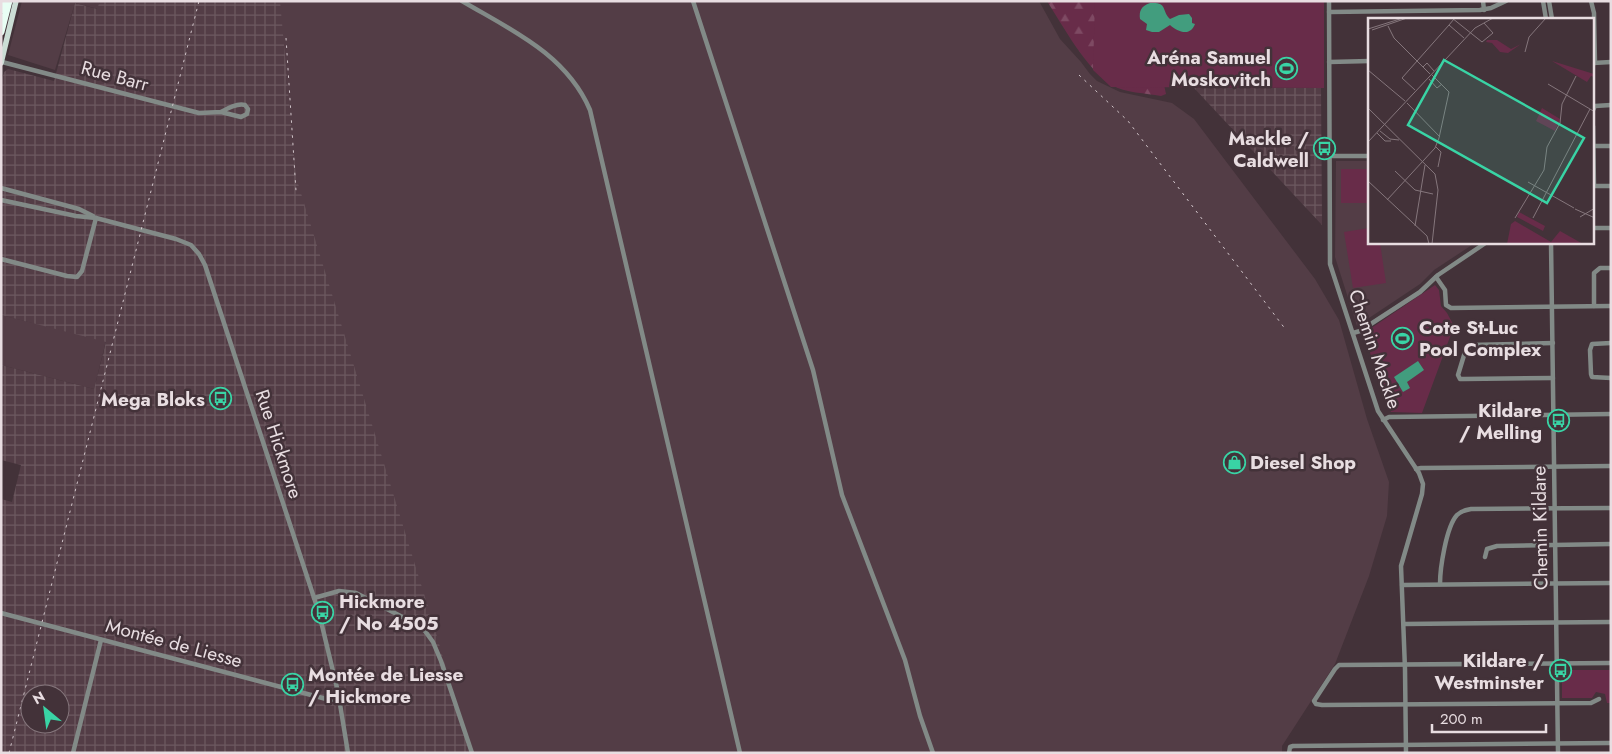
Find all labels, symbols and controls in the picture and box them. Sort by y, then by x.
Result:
inset map [1368,18,1594,244]
place label: Aréna Samuel Moskovitch [1146,44,1271,93]
street label: Rue Barr [78,54,152,98]
sports icon: Aréna Samuel Moskovitch [1275,56,1299,80]
place label: Mackle / Caldwell [1228,125,1309,174]
bus stop icon: Mackle / Caldwell [1313,137,1337,161]
street label: Chemin Mackle [1342,286,1408,412]
place label: Cote St-Luc Pool Complex [1419,314,1542,363]
sports icon: Cote St-Luc Pool Complex [1391,326,1415,350]
place label: Mega Bloks [101,386,205,413]
street label: Rue Hickmore [249,386,309,502]
bus stop icon: Mega Bloks [209,387,233,411]
place label: Kildare / Melling [1459,397,1542,446]
bus stop icon: Kildare / Melling [1546,409,1570,433]
place label: Diesel Shop [1250,449,1356,476]
shop icon: Diesel Shop [1222,450,1246,474]
street label: Chemin Kildare [1525,465,1555,590]
place label: Hickmore / No 4505 [339,588,439,637]
bus stop icon: Hickmore / No 4505 [311,600,335,624]
street label: Montée de Liesse [103,612,245,674]
place label: Kildare / Westminster [1435,647,1544,696]
bus stop icon: Kildare / Westminster [1548,659,1572,683]
place label: Montée de Liesse / Hickmore [308,661,463,710]
bus stop icon: Montée de Liesse / Hickmore [280,673,304,697]
north arrow [20,684,70,734]
text: N [29,686,48,709]
scale bar [1432,702,1546,734]
text: 200 m [1440,708,1483,730]

